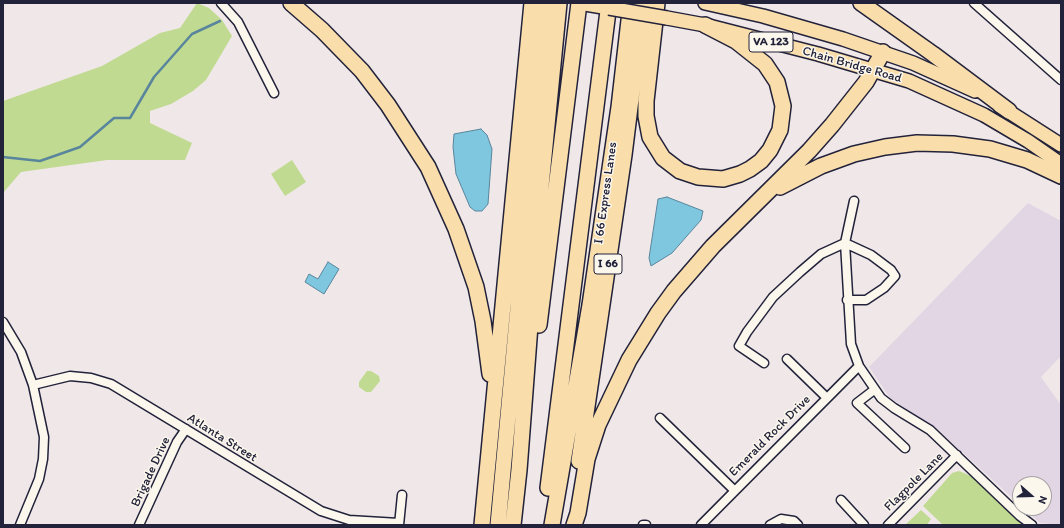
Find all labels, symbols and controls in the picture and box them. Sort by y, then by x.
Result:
road number: VA 123 [749,32,793,52]
street label: Chain Bridge Road [800,43,904,87]
street label: I 66 Express Lanes [591,141,621,245]
road number: I 66 [594,254,622,274]
street label: Emerald Rock Drive [726,392,814,480]
street label: Atlanta Street [184,410,260,466]
street label: Brigade Drive [128,435,174,509]
street label: Flagpole Lane [881,449,947,515]
north arrow [1012,476,1052,516]
text: N [1035,494,1050,506]

